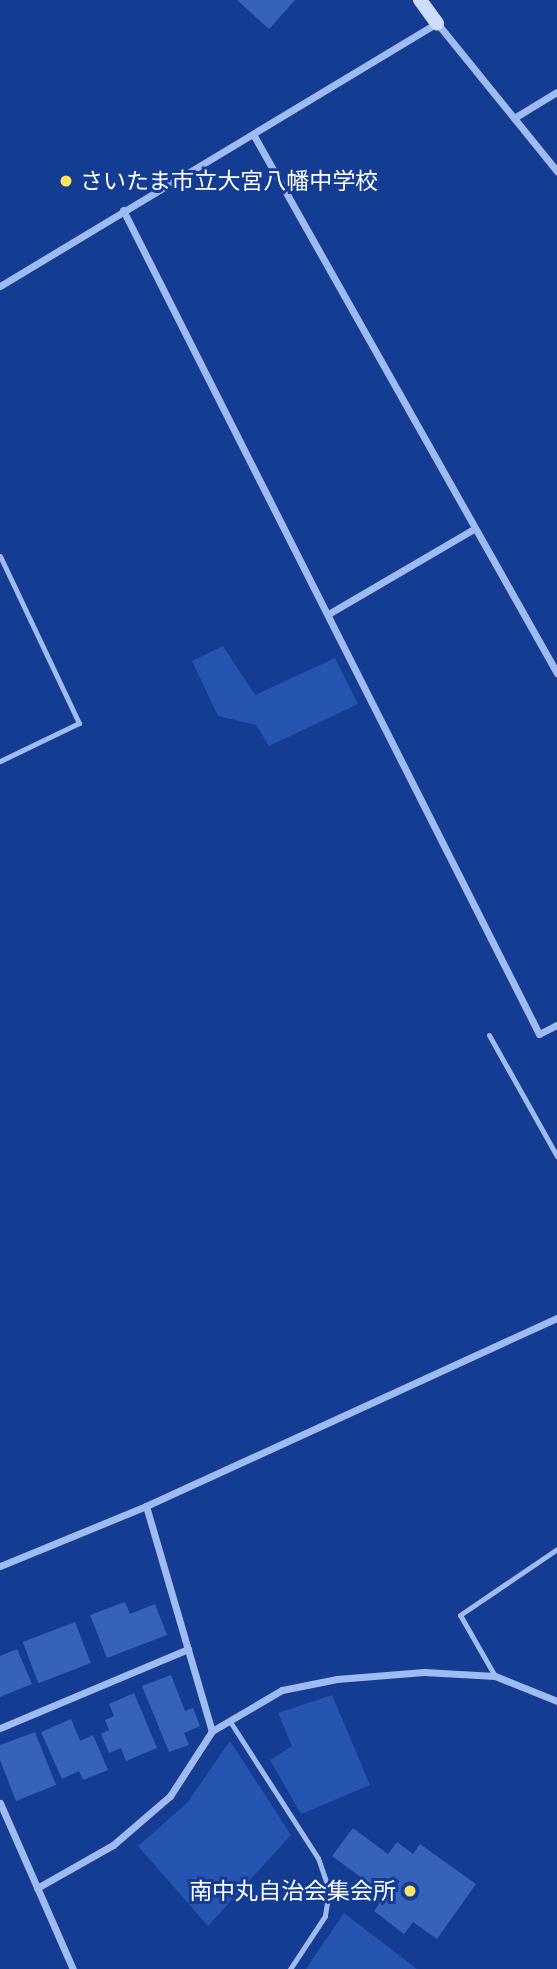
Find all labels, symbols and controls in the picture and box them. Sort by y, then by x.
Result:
place label: さいたま市立大宮八幡中学校 [80,167,379,195]
marker: さいたま市立大宮八幡中学校 [58,173,74,189]
place label: 南中丸自治会集会所 [189,1877,396,1905]
marker: 南中丸自治会集会所 [402,1883,418,1899]

